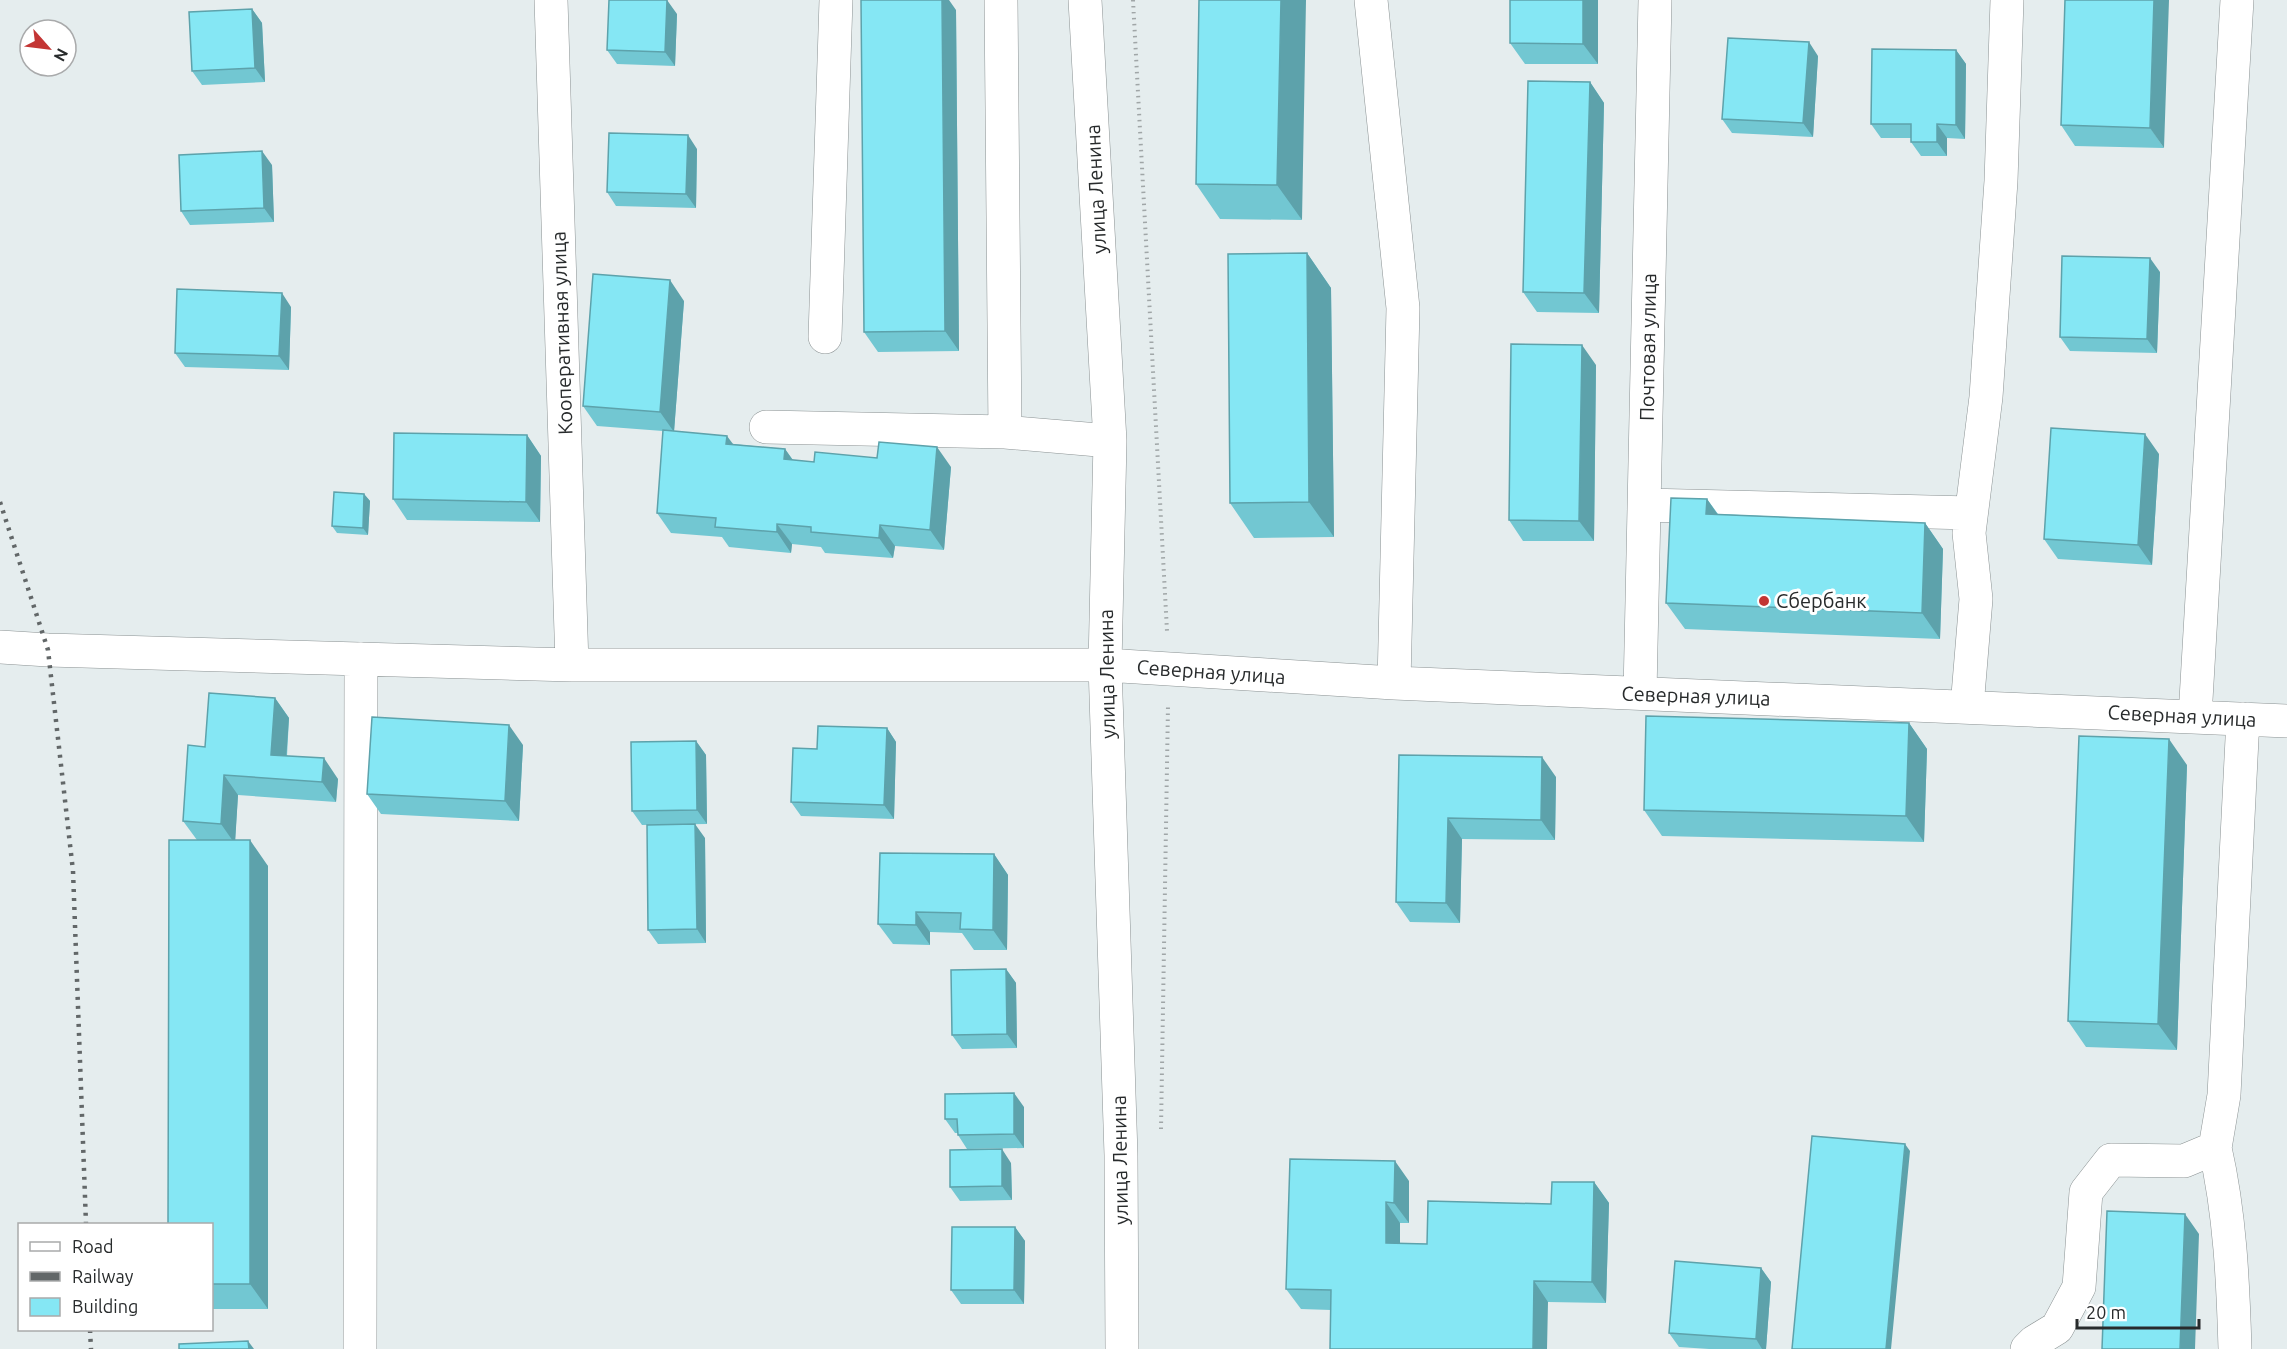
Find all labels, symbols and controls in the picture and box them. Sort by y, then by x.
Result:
north arrow [18,18,78,78]
text: N [50,46,72,65]
street label: улица Ленина [1081,124,1110,254]
street label: Кооперативная улица [546,231,577,435]
street label: Почтовая улица [1635,273,1660,421]
place label: Сбербанк [1776,589,1867,612]
marker: Сбербанк [1757,594,1771,608]
street label: улица Ленина [1094,609,1119,739]
street label: Северная улица [1136,655,1286,688]
street label: Северная улица [1621,681,1771,710]
street label: Северная улица [2107,700,2257,731]
street label: улица Ленина [1107,1095,1132,1225]
legend [18,1223,213,1331]
text: Road [72,1236,114,1256]
text: Railway [72,1266,134,1286]
scale bar [2077,1292,2198,1330]
text: Building [72,1296,138,1316]
text: 20 m [2086,1302,2126,1322]

